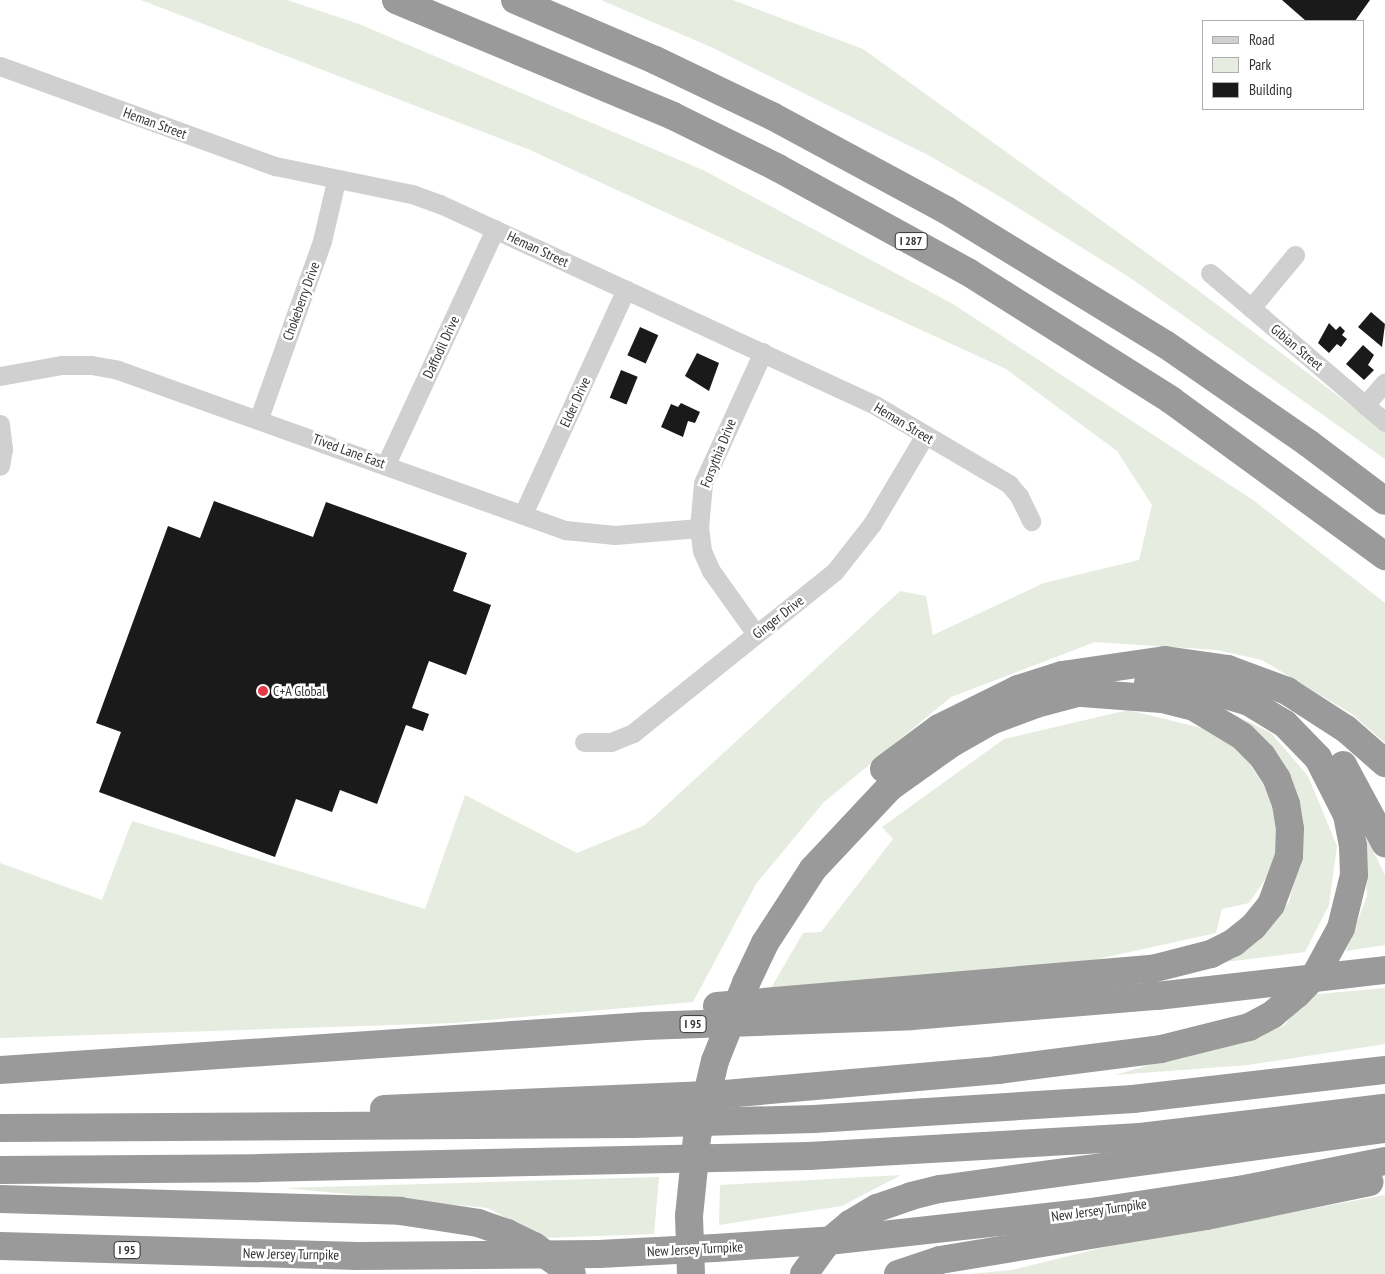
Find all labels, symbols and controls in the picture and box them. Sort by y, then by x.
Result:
legend [1202,20,1365,110]
text: Road [1249,30,1275,49]
text: Park [1249,55,1271,74]
text: Building [1249,80,1292,99]
street label: Heman Street [121,104,189,142]
street label: Heman Street [504,227,572,271]
road number: I 287 [894,232,928,250]
street label: Chokeberry Drive [279,259,323,343]
street label: Daffodil Drive [419,313,463,381]
street label: Gibian Street [1268,320,1326,374]
street label: Elder Drive [556,374,594,430]
street label: Heman Street [871,399,937,447]
street label: Forsythia Drive [697,416,739,490]
street label: Tived Lane East [310,430,388,472]
street label: Ginger Drive [749,592,807,642]
place label: C+A Global [273,683,326,699]
marker: C+A Global [257,685,269,697]
road number: I 95 [679,1014,707,1034]
street label: New Jersey Turnpike [1050,1195,1148,1225]
street label: New Jersey Turnpike [646,1238,744,1260]
road number: I 95 [113,1240,141,1260]
street label: New Jersey Turnpike [242,1245,340,1263]

